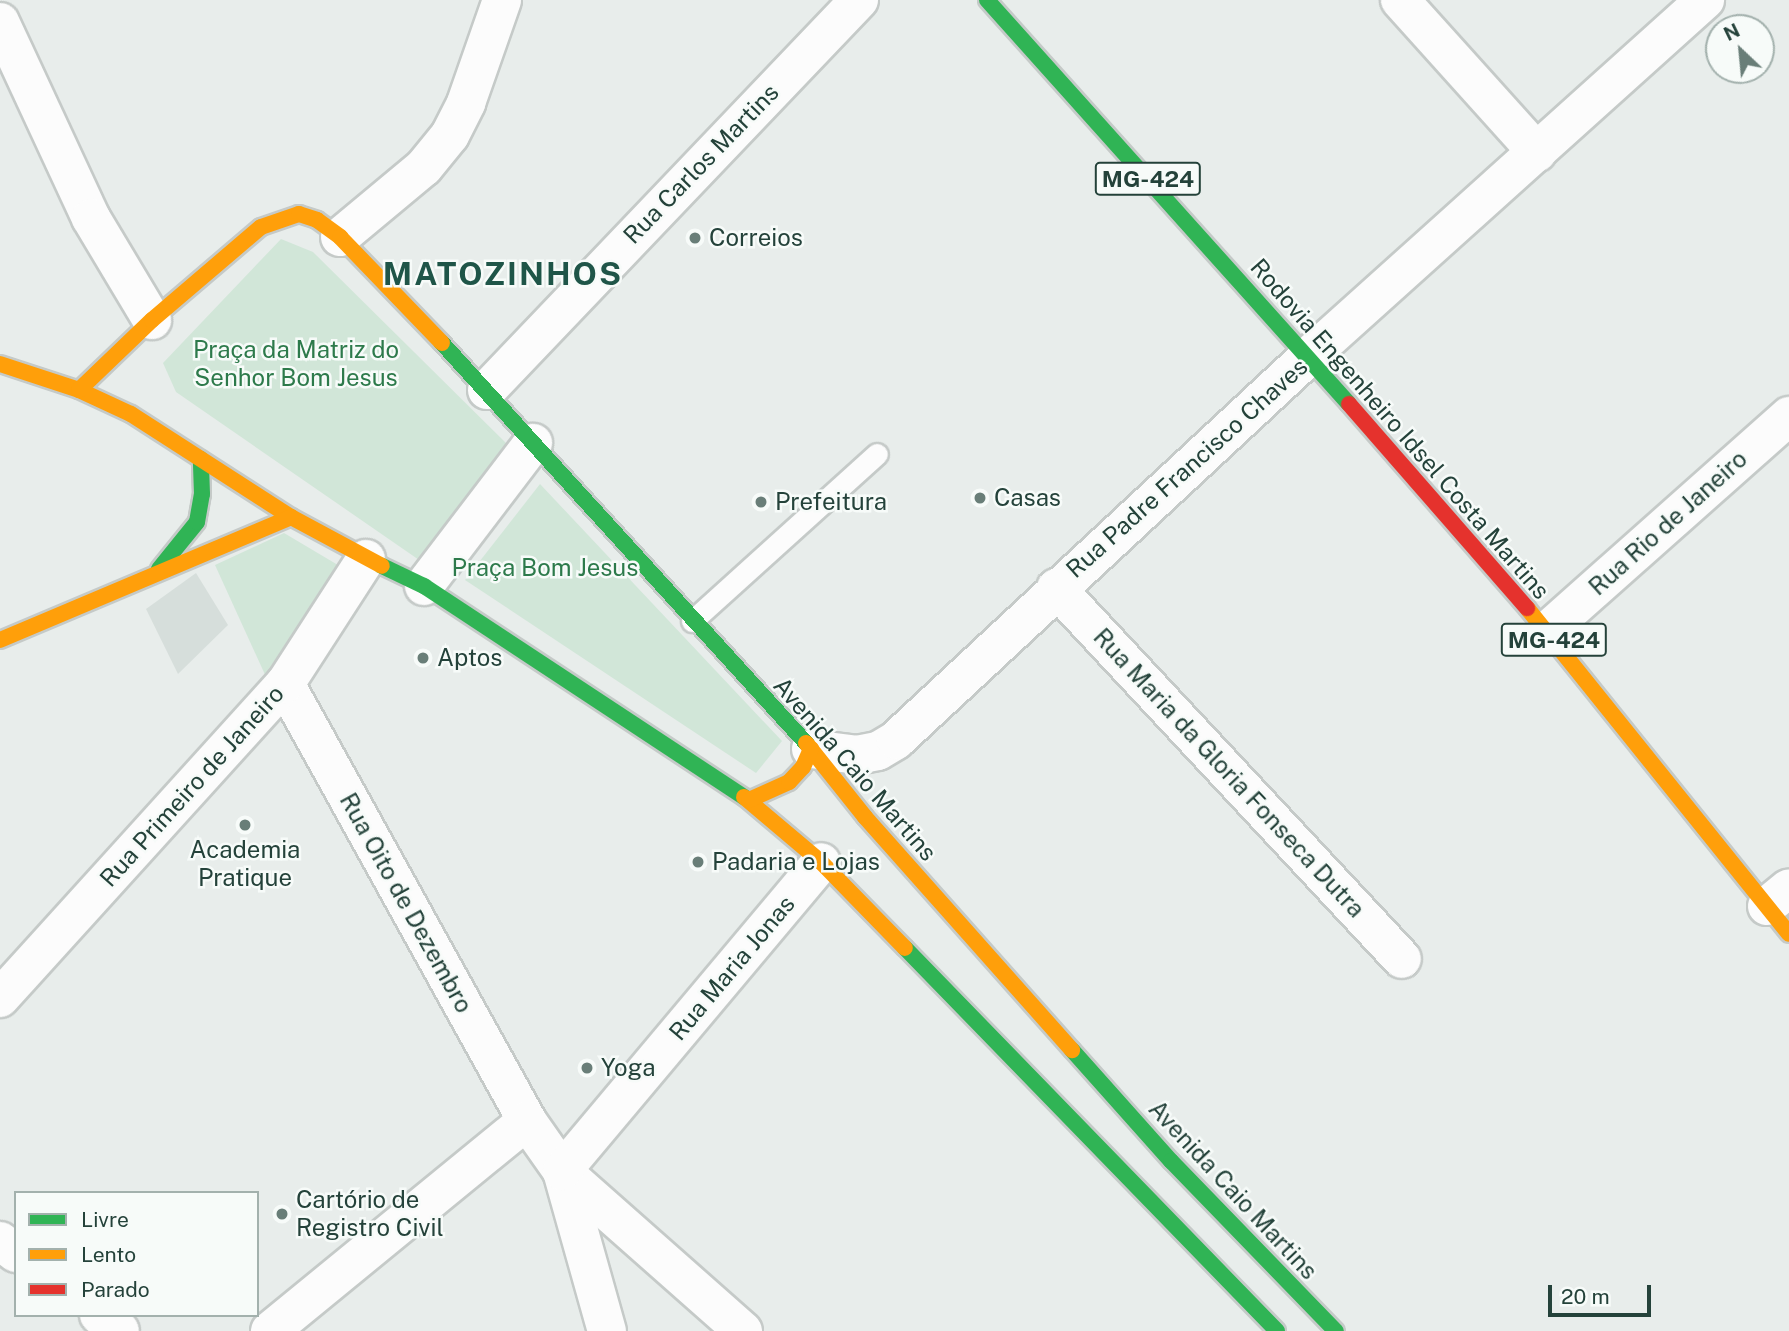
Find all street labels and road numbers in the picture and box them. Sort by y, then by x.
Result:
street label: Rua Carlos Martins [617,78,785,250]
road number: MG-424 [1094,160,1202,198]
street label: Rodovia Engenheiro Idsel Costa Martins [1244,253,1556,605]
street label: Rua Padre Francisco Chaves [1060,352,1314,584]
street label: Rua Rio de Janeiro [1583,444,1753,602]
road number: MG-424 [1500,620,1608,660]
street label: Rua Maria da Gloria Fonseca Dutra [1087,623,1371,923]
street label: Avenida Caio Martins [767,671,943,867]
street label: Rua Primeiro de Janeiro [94,679,290,893]
street label: Rua Oito de Dezembro [333,788,479,1018]
street label: Rua Maria Jonas [663,890,801,1046]
street label: Avenida Caio Martins [1143,1095,1323,1285]

